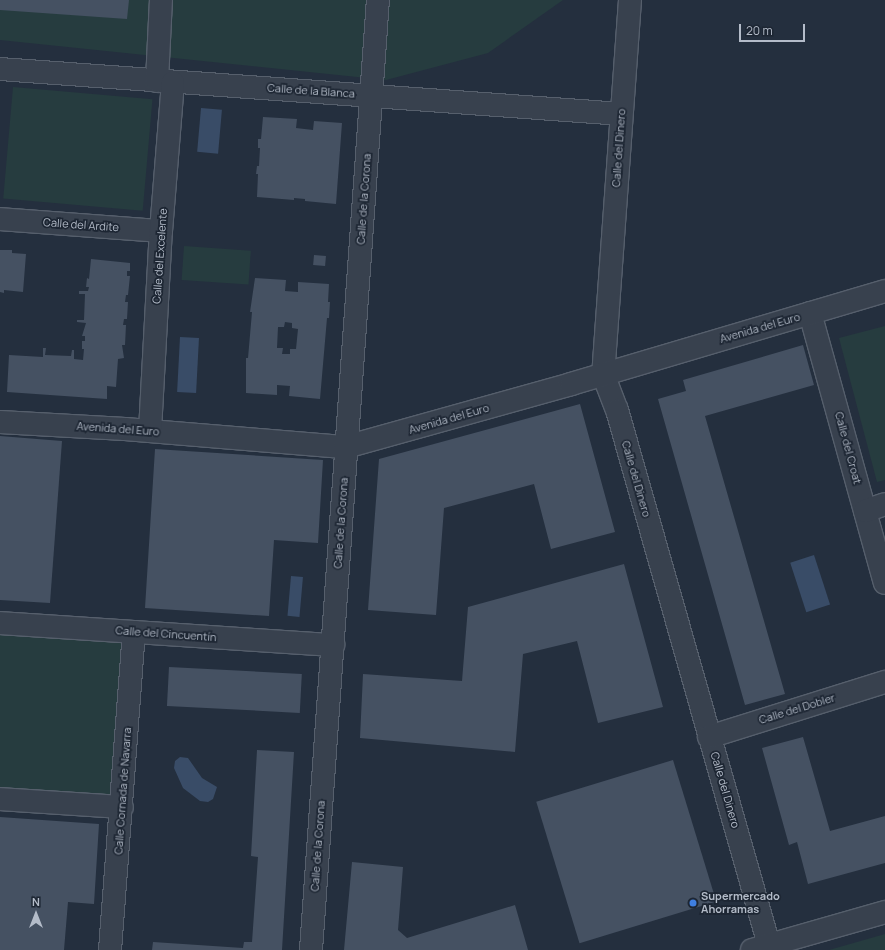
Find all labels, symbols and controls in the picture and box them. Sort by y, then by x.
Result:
scale bar [741,16,807,42]
text: 20 m [746,22,773,39]
street label: Calle de la Blanca [267,81,355,101]
street label: Calle del Dinero [610,108,628,188]
street label: Calle de la Corona [354,153,374,245]
street label: Calle del Excelente [150,208,170,304]
street label: Calle del Ardite [43,216,119,234]
street label: Avenida del Euro [718,310,802,346]
street label: Avenida del Euro [407,401,491,437]
street label: Calle del Croat [832,410,864,486]
street label: Avenida del Euro [76,420,160,438]
street label: Calle del Dinero [619,439,653,519]
street label: Calle de la Corona [331,477,351,569]
street label: Calle del Cincuentín [115,624,217,644]
street label: Calle del Dobler [757,691,837,727]
street label: Calle Cornada de Navarra [112,727,134,855]
street label: Calle del Dinero [708,750,742,830]
street label: Calle de la Corona [308,800,328,892]
place label: Supermercado Ahorramas [701,890,780,916]
north arrow [16,894,56,934]
text: N [32,894,40,909]
marker: Supermercado Ahorramas [688,898,698,908]

